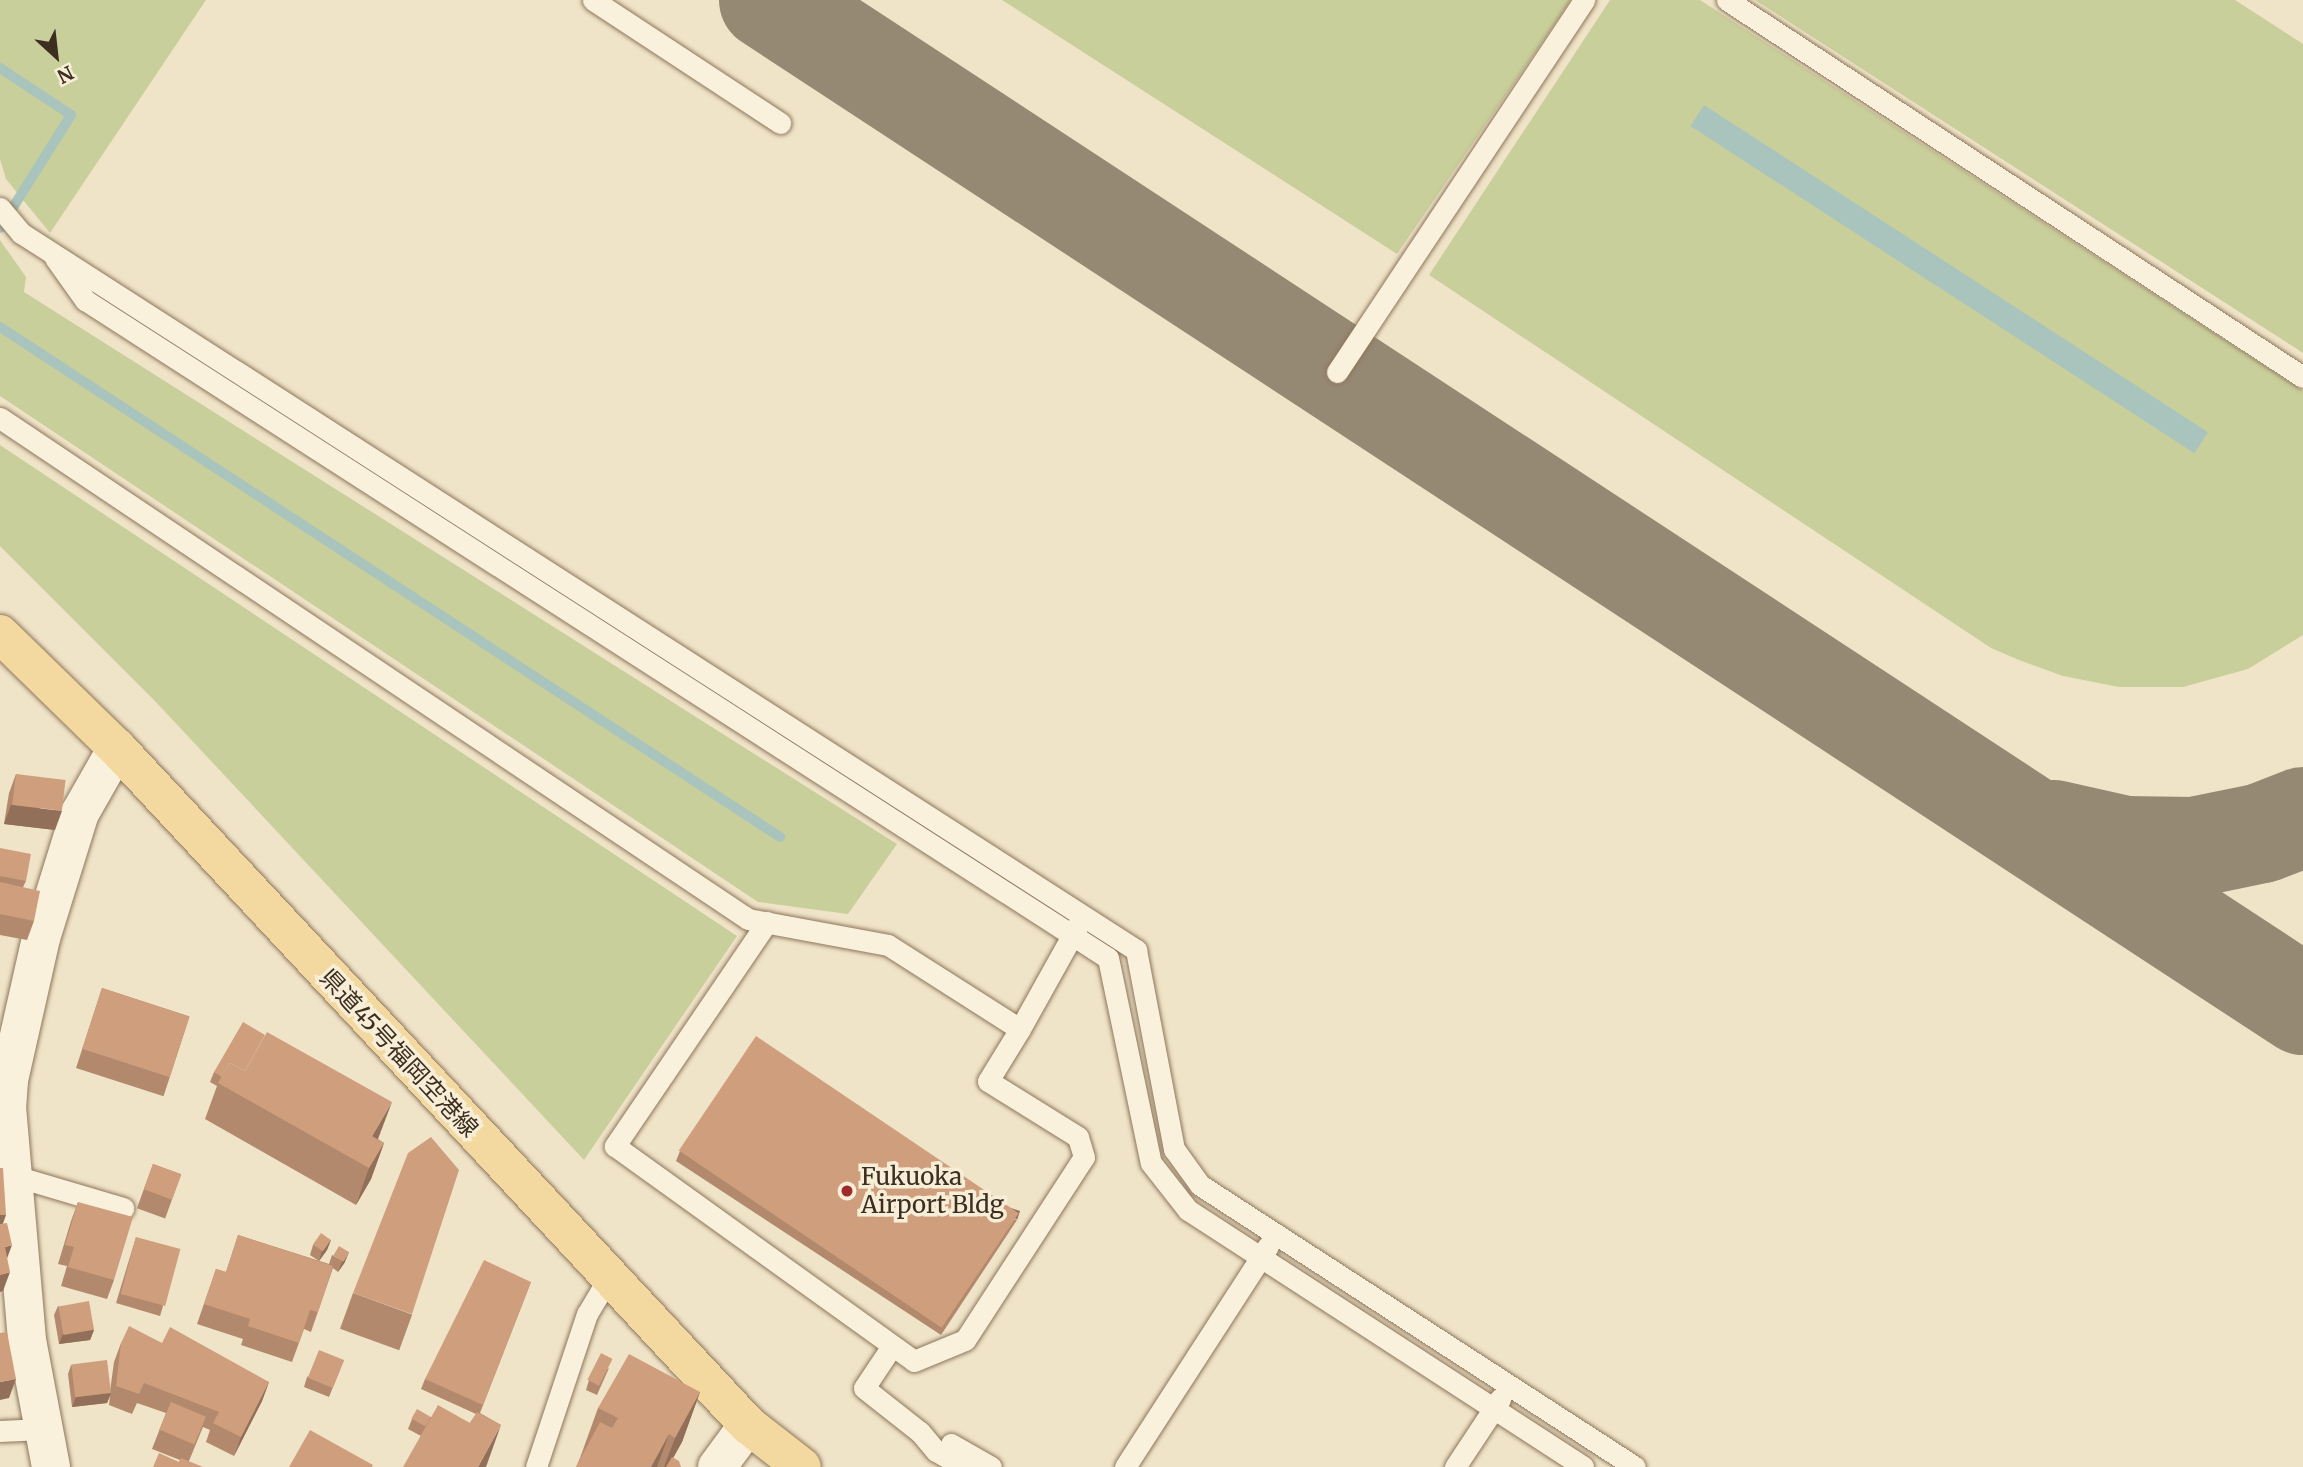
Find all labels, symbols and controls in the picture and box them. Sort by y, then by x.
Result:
north arrow [21,21,91,91]
text: N [53,61,78,89]
street label: 県道45号福岡空港線 [314,963,484,1143]
place label: Fukuoka Airport Bldg [861,1163,1004,1219]
marker: Fukuoka Airport Bldg [839,1183,855,1199]

